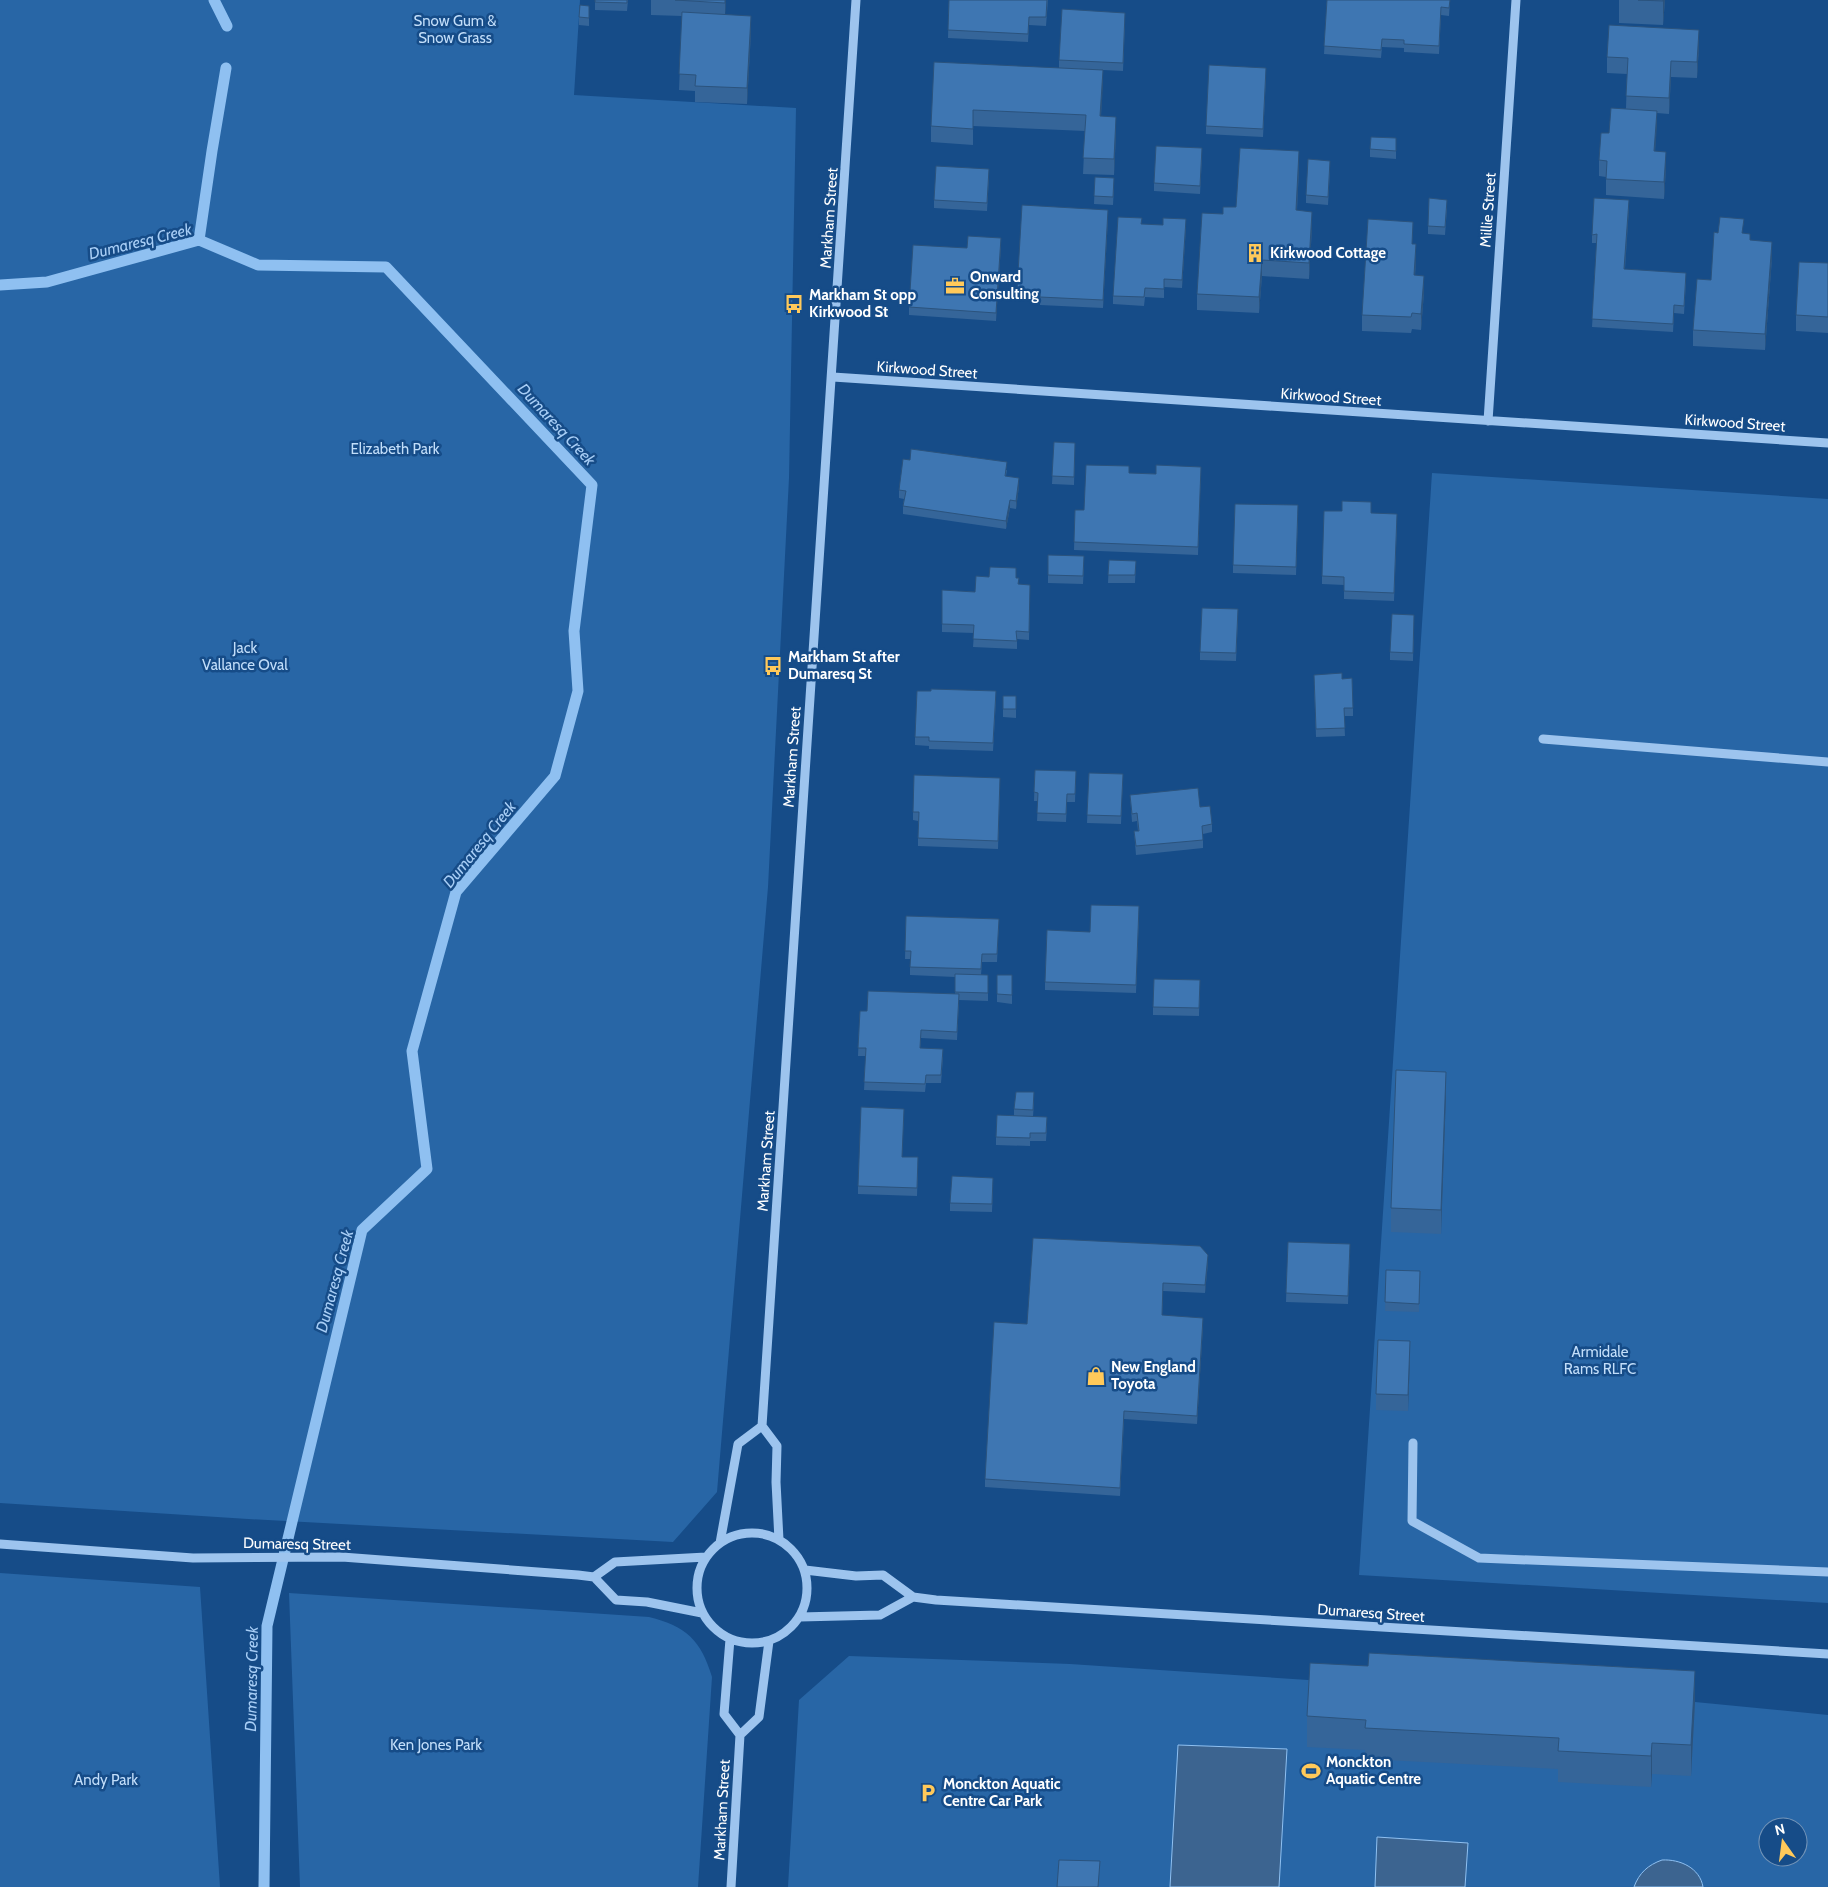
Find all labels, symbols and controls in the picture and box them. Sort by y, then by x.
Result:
park label: Snow Gum & Snow Grass [413,12,497,47]
street label: Markham Street [816,167,842,269]
street label: Millie Street [1476,172,1500,248]
water label: Dumaresq Creek [87,219,195,263]
building icon: Kirkwood Cottage [1244,242,1266,264]
place label: Kirkwood Cottage [1270,244,1386,262]
place label: Onward Consulting [970,268,1039,303]
office icon: Onward Consulting [944,275,966,297]
place label: Markham St opp Kirkwood St [809,286,916,321]
bus stop icon: Markham St opp Kirkwood St [783,293,805,315]
street label: Kirkwood Street [876,357,978,383]
water label: Dumaresq Creek [514,379,600,470]
street label: Kirkwood Street [1280,384,1382,410]
street label: Kirkwood Street [1684,410,1786,436]
park label: Elizabeth Park [351,440,440,458]
park label: Jack Vallance Oval [202,639,288,674]
place label: Markham St after Dumaresq St [788,648,900,683]
bus stop icon: Markham St after Dumaresq St [762,655,784,677]
street label: Markham Street [779,706,805,808]
water label: Dumaresq Creek [439,797,521,891]
street label: Markham Street [753,1110,779,1212]
water label: Dumaresq Creek [312,1227,358,1334]
park label: Armidale Rams RLFC [1564,1343,1636,1378]
place label: New England Toyota [1111,1358,1196,1393]
shop icon: New England Toyota [1085,1365,1107,1387]
street label: Dumaresq Street [243,1534,351,1554]
street label: Dumaresq Street [1317,1600,1425,1626]
water label: Dumaresq Creek [241,1625,262,1732]
park label: Ken Jones Park [390,1736,482,1754]
place label: Monckton Aquatic Centre [1326,1753,1421,1788]
street label: Markham Street [710,1759,734,1861]
sports icon: Monckton Aquatic Centre [1300,1760,1322,1782]
park label: Andy Park [74,1771,138,1789]
place label: Monckton Aquatic Centre Car Park [943,1775,1061,1810]
parking icon: Monckton Aquatic Centre Car Park [917,1782,939,1804]
north arrow [1758,1817,1808,1867]
text: N [1773,1819,1787,1839]

